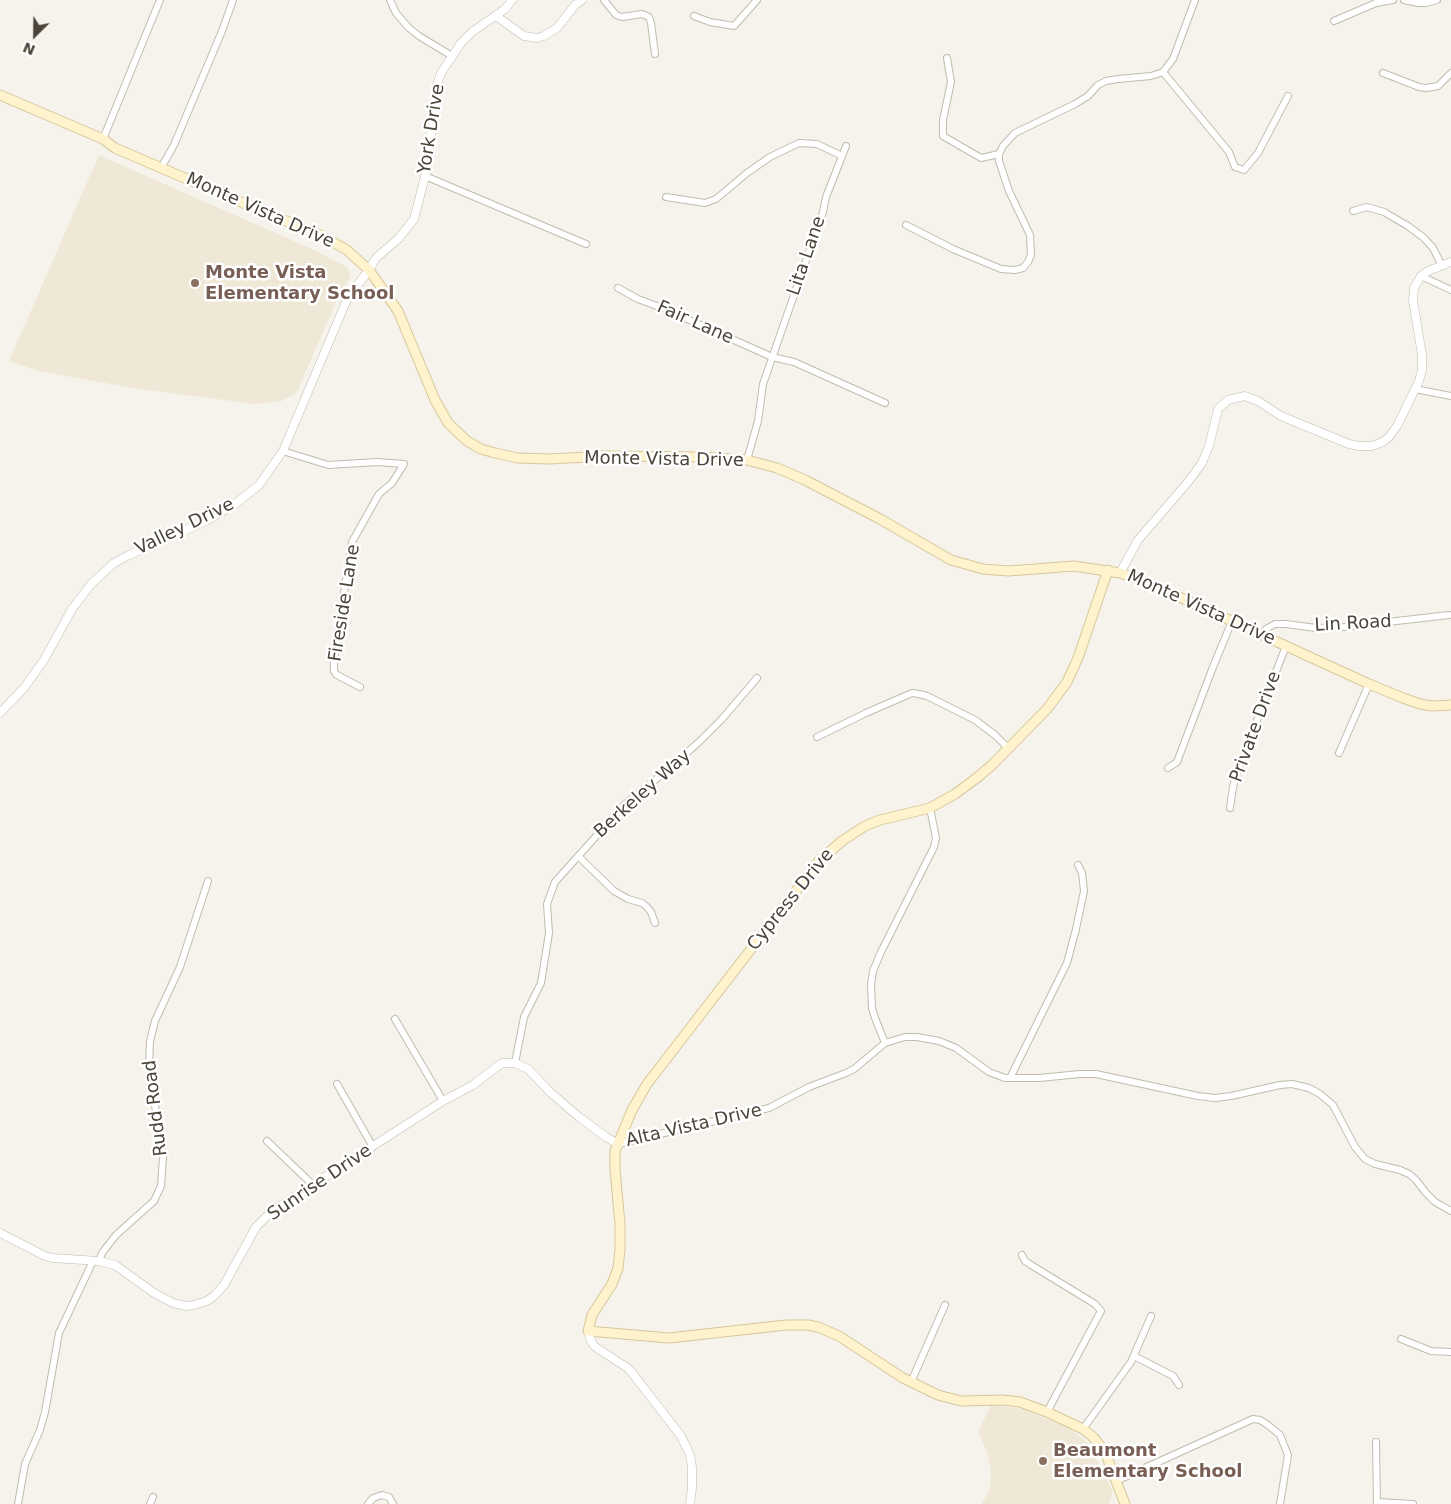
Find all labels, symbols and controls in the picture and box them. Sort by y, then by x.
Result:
north arrow [10,10,60,60]
text: N [21,39,38,58]
street label: York Drive [414,82,450,176]
street label: Monte Vista Drive [183,169,337,253]
street label: Lita Lane [783,214,831,298]
place label: Monte Vista Elementary School [205,262,394,304]
marker: Monte Vista Elementary School [189,277,201,289]
street label: Fair Lane [653,297,737,349]
street label: Monte Vista Drive [584,448,744,472]
street label: Valley Drive [132,494,238,560]
street label: Fireside Lane [325,543,365,663]
street label: Monte Vista Drive [1124,566,1278,650]
street label: Lin Road [1314,611,1392,637]
street label: Private Drive [1226,669,1286,785]
street label: Berkeley Way [590,745,696,843]
street label: Cypress Drive [743,845,839,955]
street label: Rudd Road [139,1059,173,1157]
street label: Alta Vista Drive [624,1100,764,1152]
street label: Sunrise Drive [264,1140,376,1226]
place label: Beaumont Elementary School [1053,1440,1242,1482]
marker: Beaumont Elementary School [1037,1455,1049,1467]

